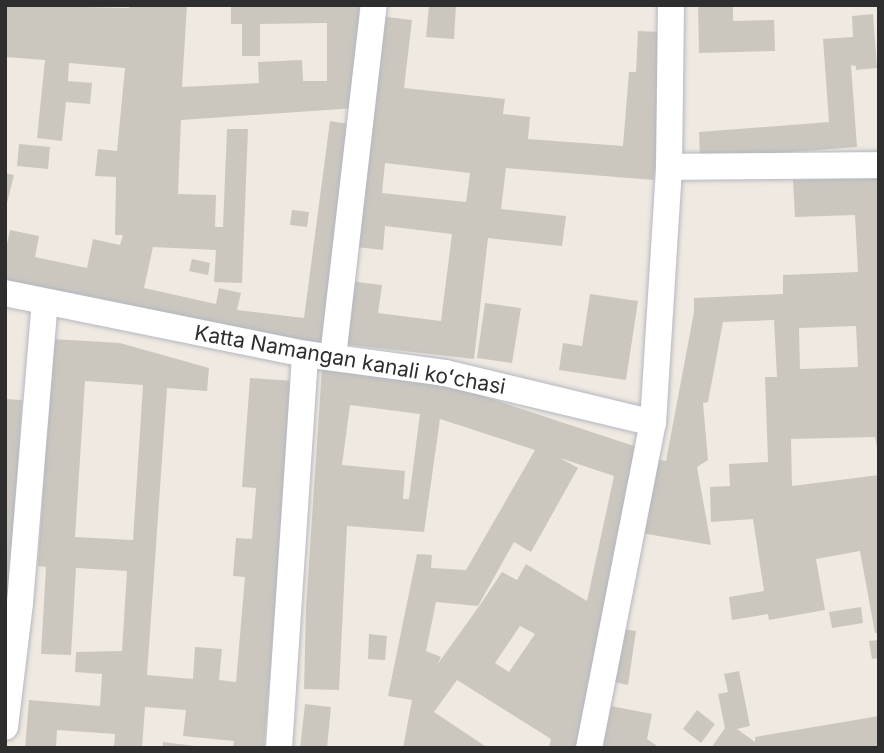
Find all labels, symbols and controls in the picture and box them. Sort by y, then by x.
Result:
street label: Katta Namangan kanali koʻchasi [193,320,507,400]

